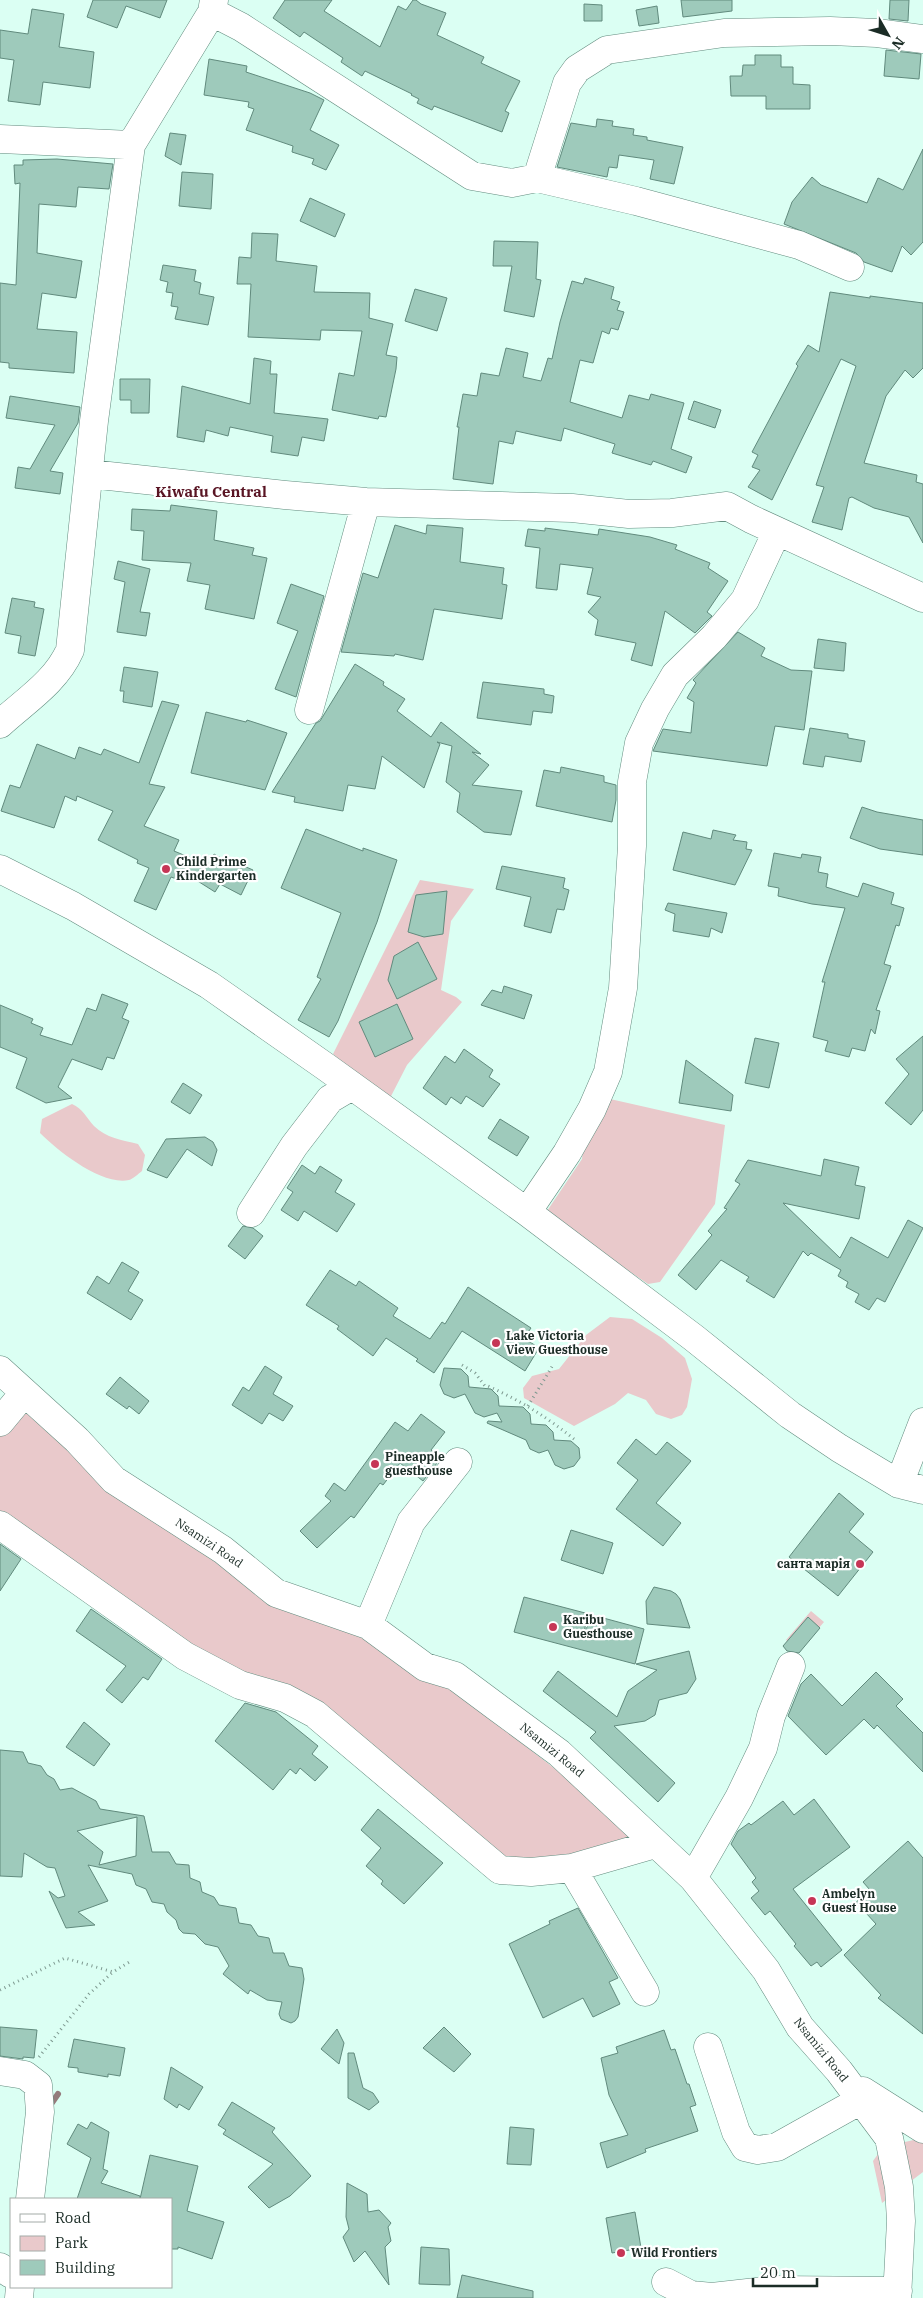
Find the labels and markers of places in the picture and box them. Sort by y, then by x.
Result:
place label: Child Prime Kindergarten [176,854,256,883]
marker: Child Prime Kindergarten [160,863,172,875]
place label: Lake Victoria View Guesthouse [506,1328,608,1357]
marker: Lake Victoria View Guesthouse [490,1337,502,1349]
place label: Pineapple guesthouse [385,1449,453,1478]
marker: Pineapple guesthouse [369,1458,381,1470]
place label: санта марія [777,1556,850,1571]
marker: санта марія [854,1558,866,1570]
place label: Karibu Guesthouse [563,1612,633,1641]
marker: Karibu Guesthouse [547,1621,559,1633]
place label: Ambelyn Guest House [822,1886,897,1915]
marker: Ambelyn Guest House [806,1895,818,1907]
place label: Wild Frontiers [631,2245,717,2260]
marker: Wild Frontiers [615,2247,627,2259]

